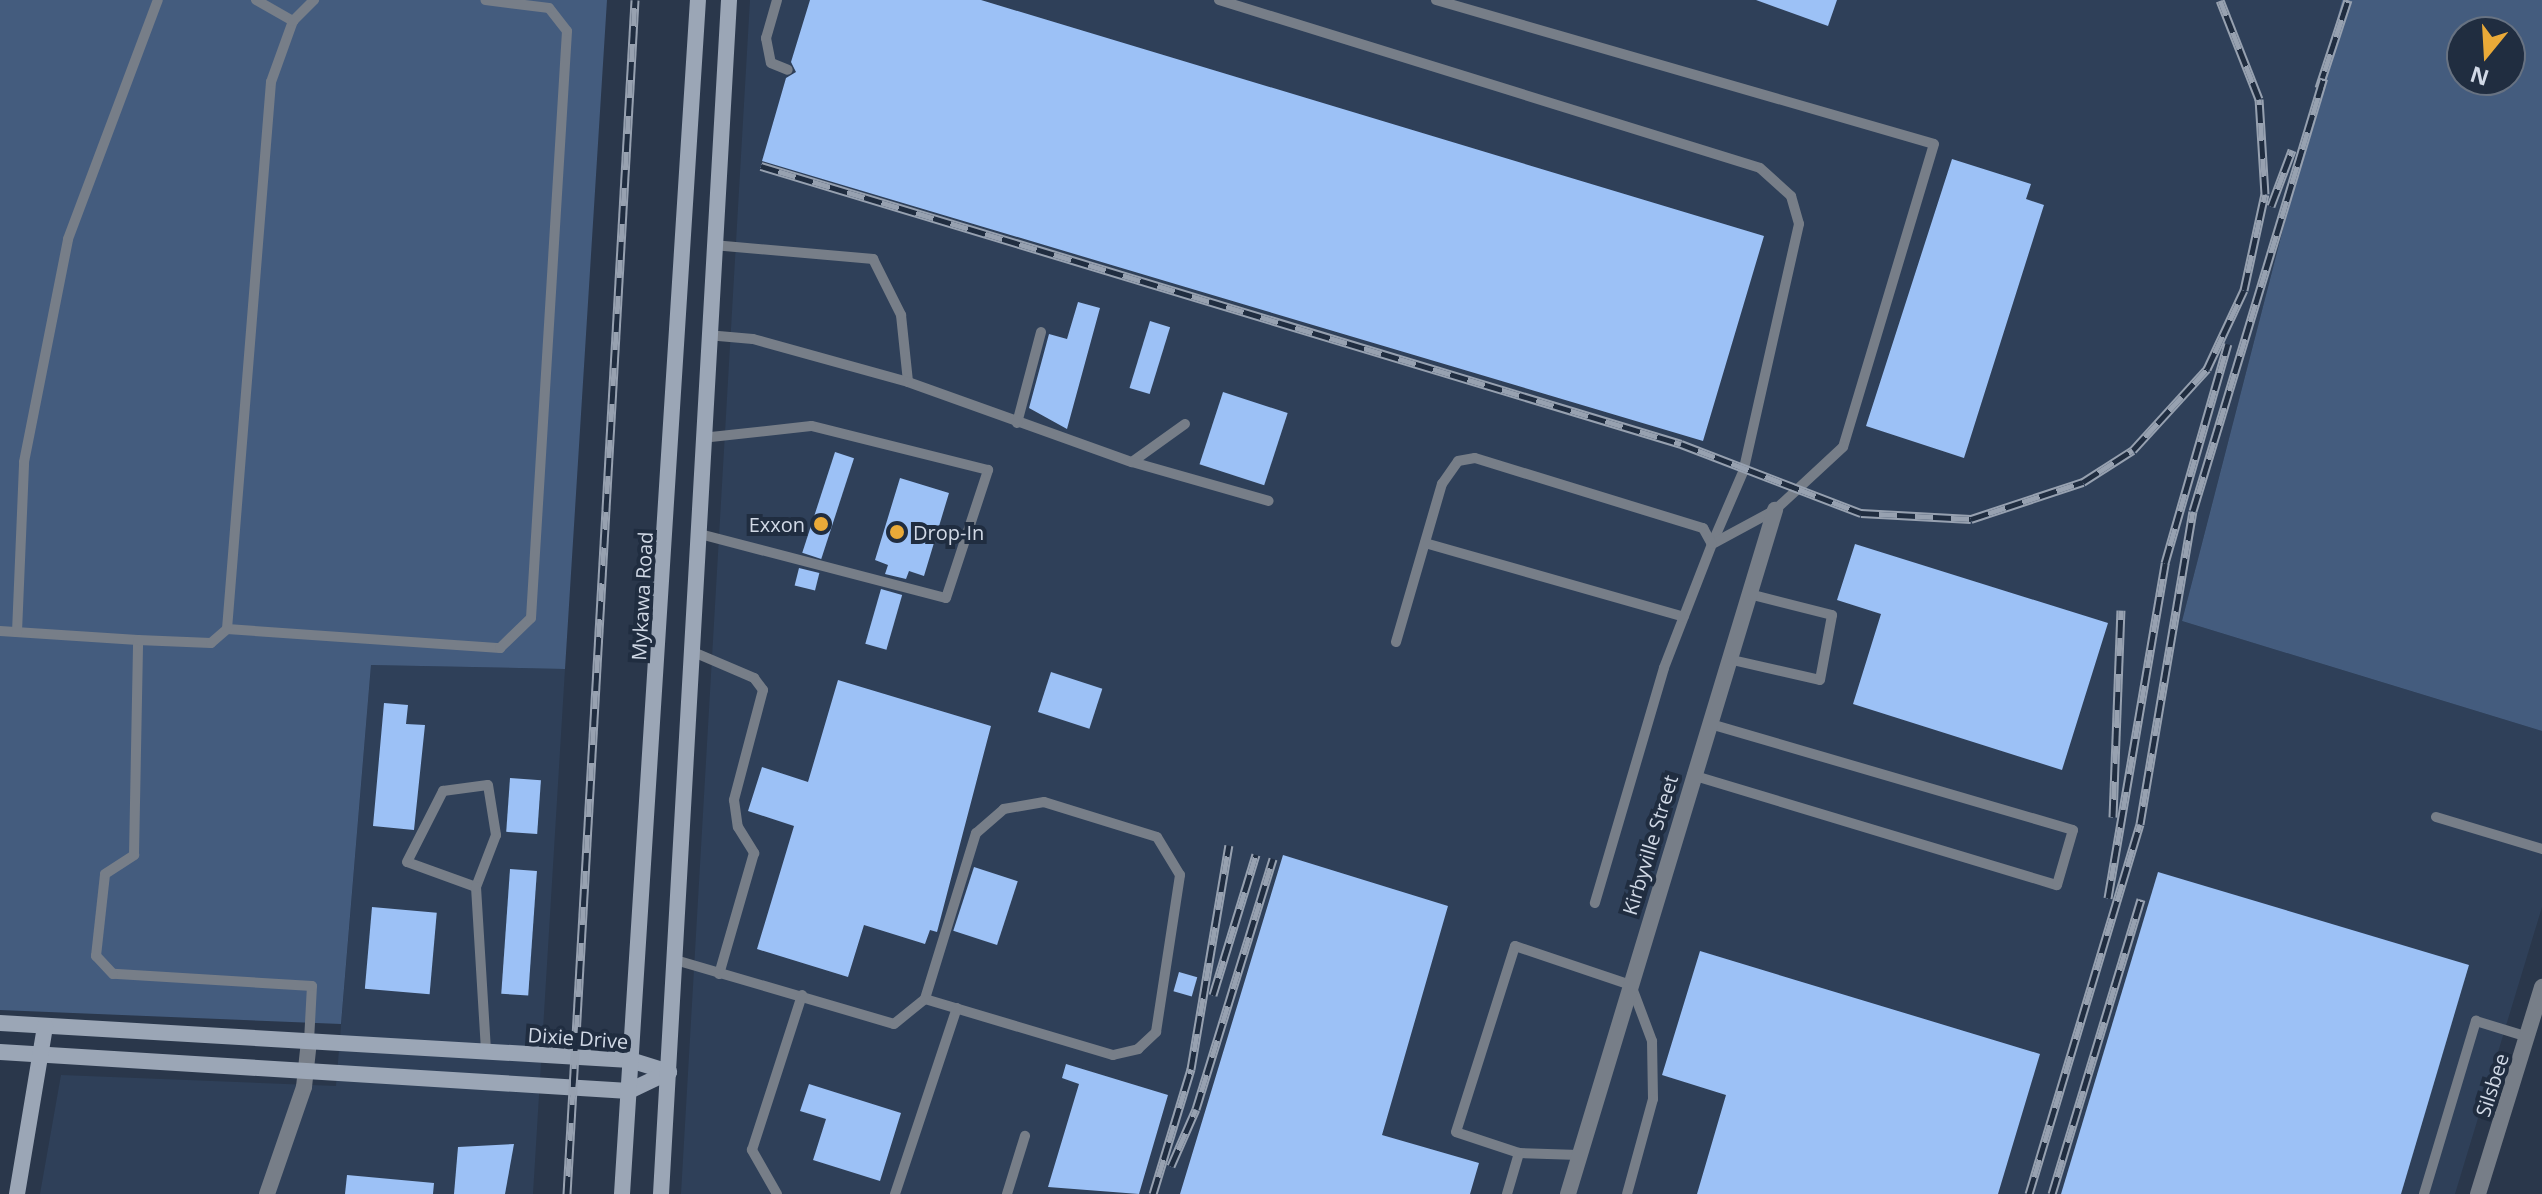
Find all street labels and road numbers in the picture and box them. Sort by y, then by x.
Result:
street label: Mykawa Road [627,531,657,661]
street label: Kirbyville Street [1617,772,1683,918]
street label: Dixie Drive [527,1023,629,1053]
street label: Silsbee [2470,1050,2514,1120]

